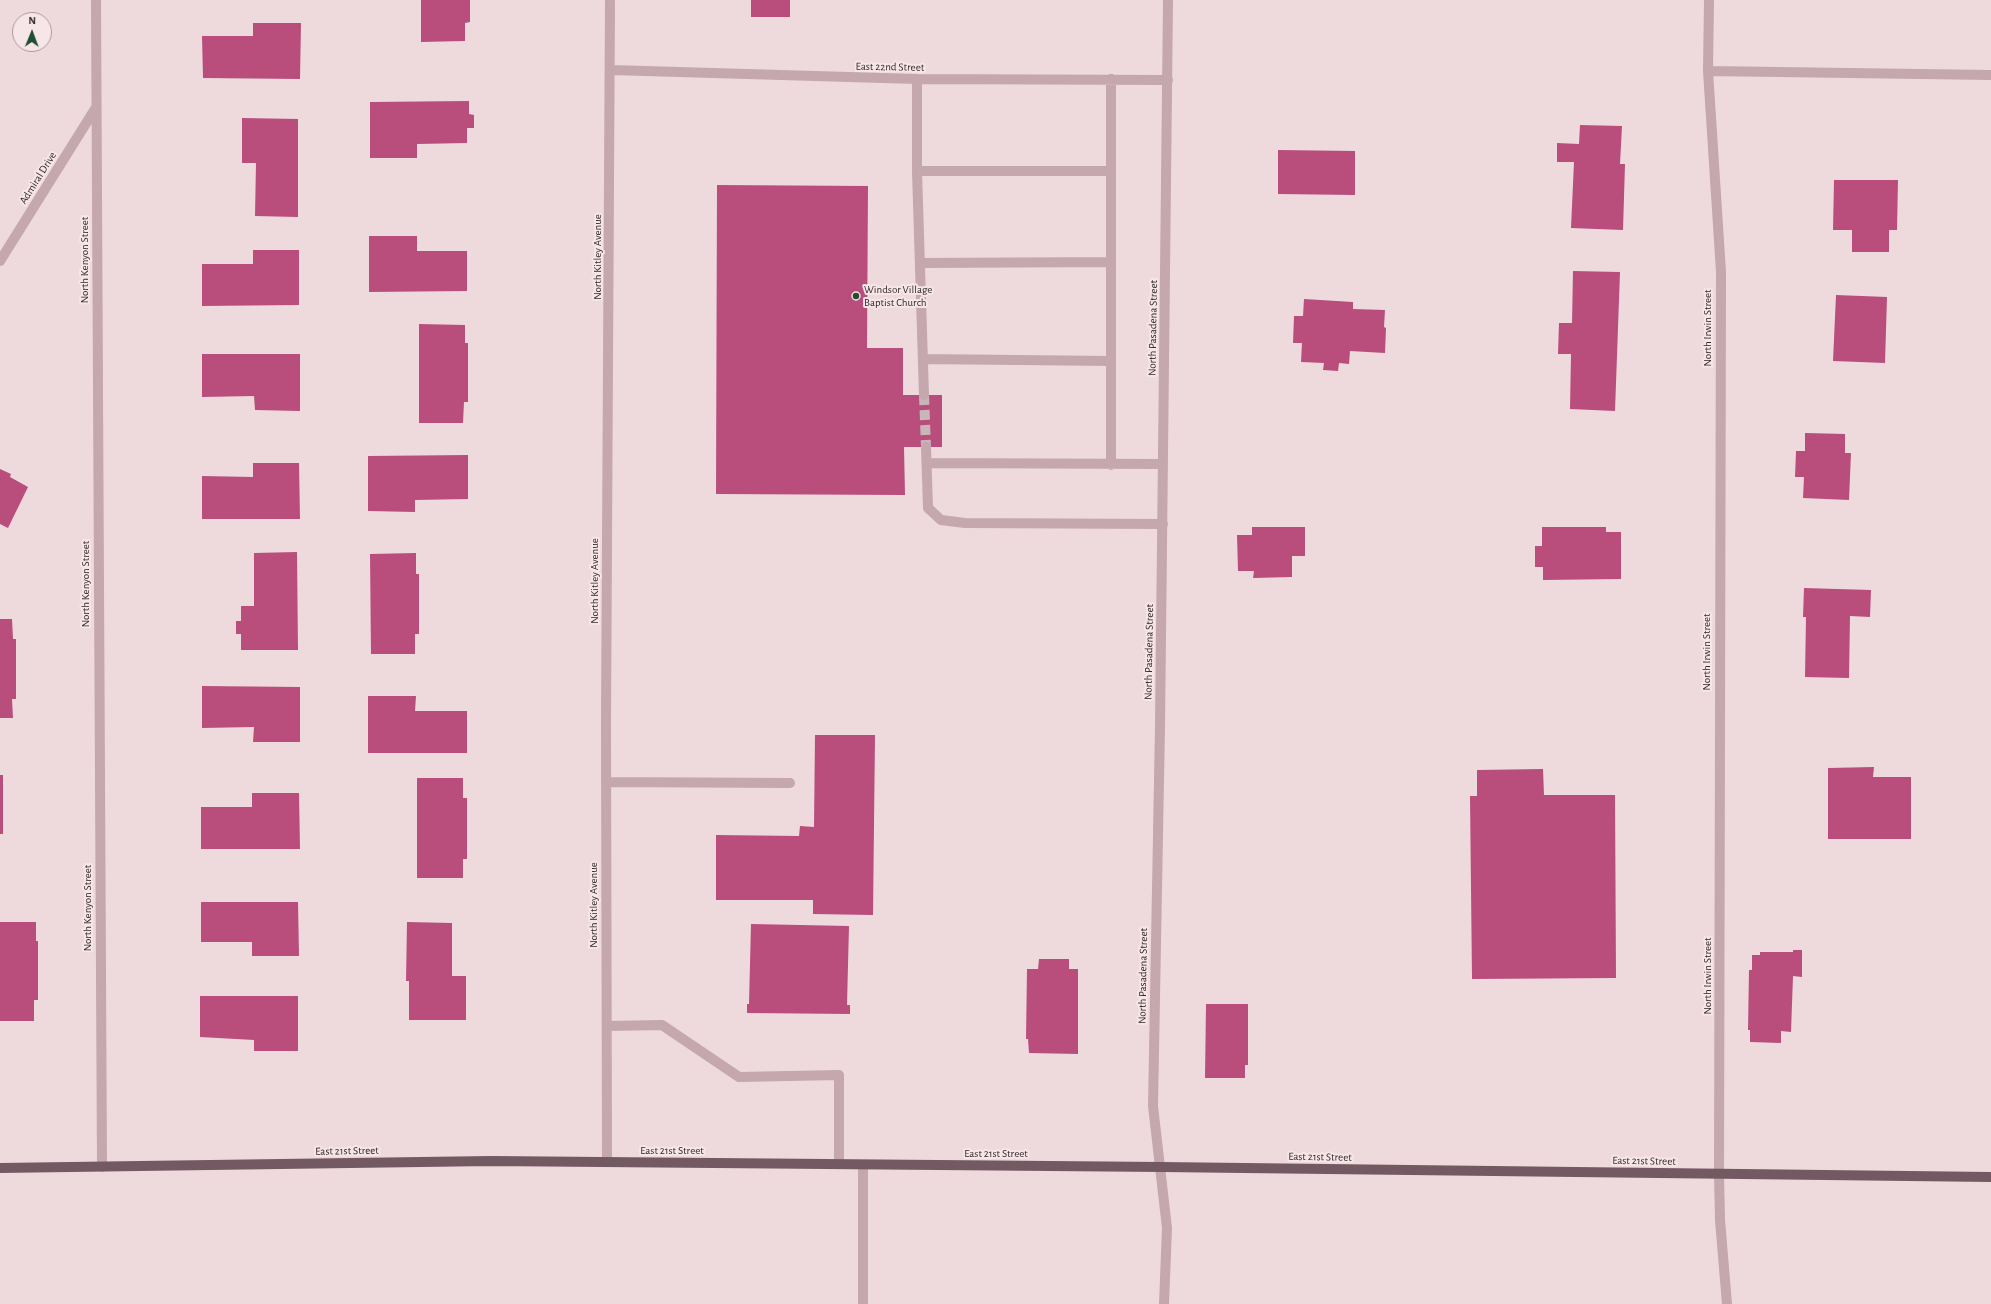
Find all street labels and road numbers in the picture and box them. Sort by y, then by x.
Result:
street label: East 22nd Street [856,60,924,74]
street label: Admiral Drive [17,149,59,207]
street label: North Kitley Avenue [591,214,605,300]
street label: North Kenyon Street [78,217,92,303]
street label: North Pasadena Street [1146,280,1160,376]
street label: North Irwin Street [1701,289,1715,367]
street label: North Kitley Avenue [588,538,602,624]
street label: North Kenyon Street [79,541,93,627]
street label: North Pasadena Street [1142,604,1156,700]
street label: North Irwin Street [1700,613,1714,691]
street label: North Kitley Avenue [587,862,601,948]
street label: North Kenyon Street [81,865,95,951]
street label: North Pasadena Street [1136,928,1150,1024]
street label: North Irwin Street [1701,937,1715,1015]
street label: East 21st Street [315,1144,379,1158]
street label: East 21st Street [640,1144,704,1158]
street label: East 21st Street [964,1147,1028,1161]
street label: East 21st Street [1288,1150,1352,1164]
street label: East 21st Street [1612,1154,1676,1168]

